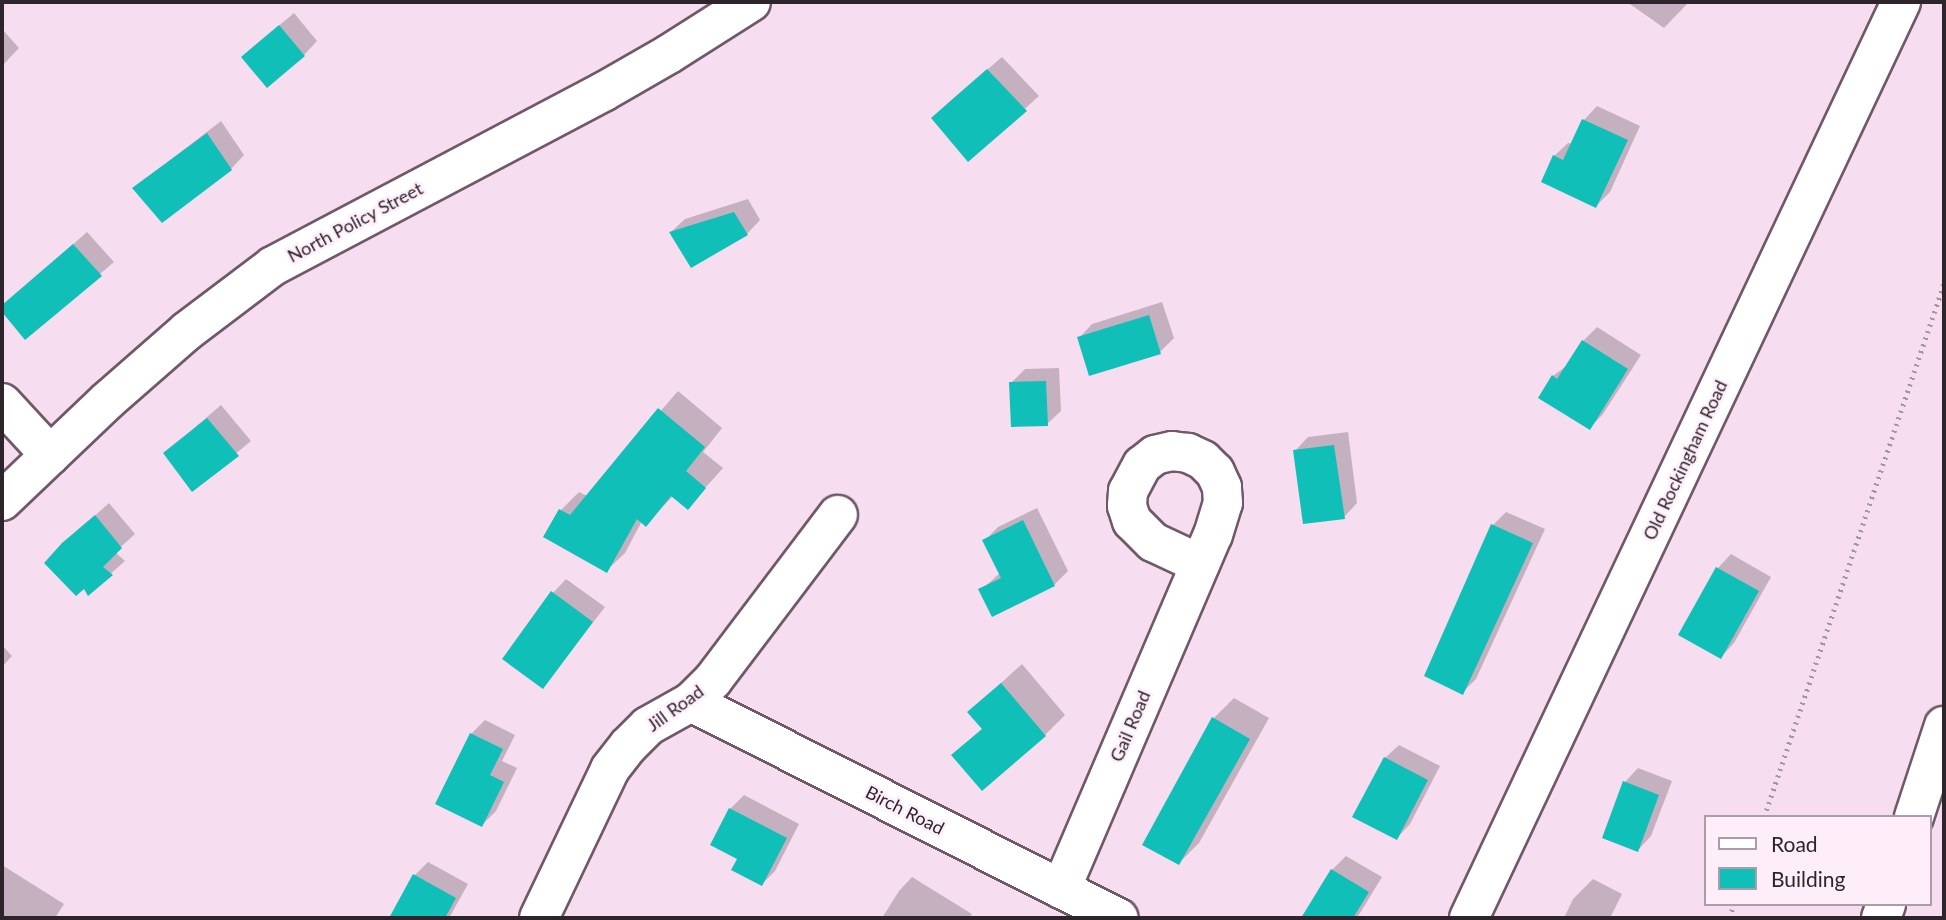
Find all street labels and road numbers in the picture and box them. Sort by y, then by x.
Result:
street label: North Policy Street [284,177,426,267]
street label: Old Rockingham Road [1638,377,1732,543]
street label: Jill Road [642,680,708,736]
street label: Gail Road [1105,687,1155,765]
street label: Birch Road [862,781,948,839]

